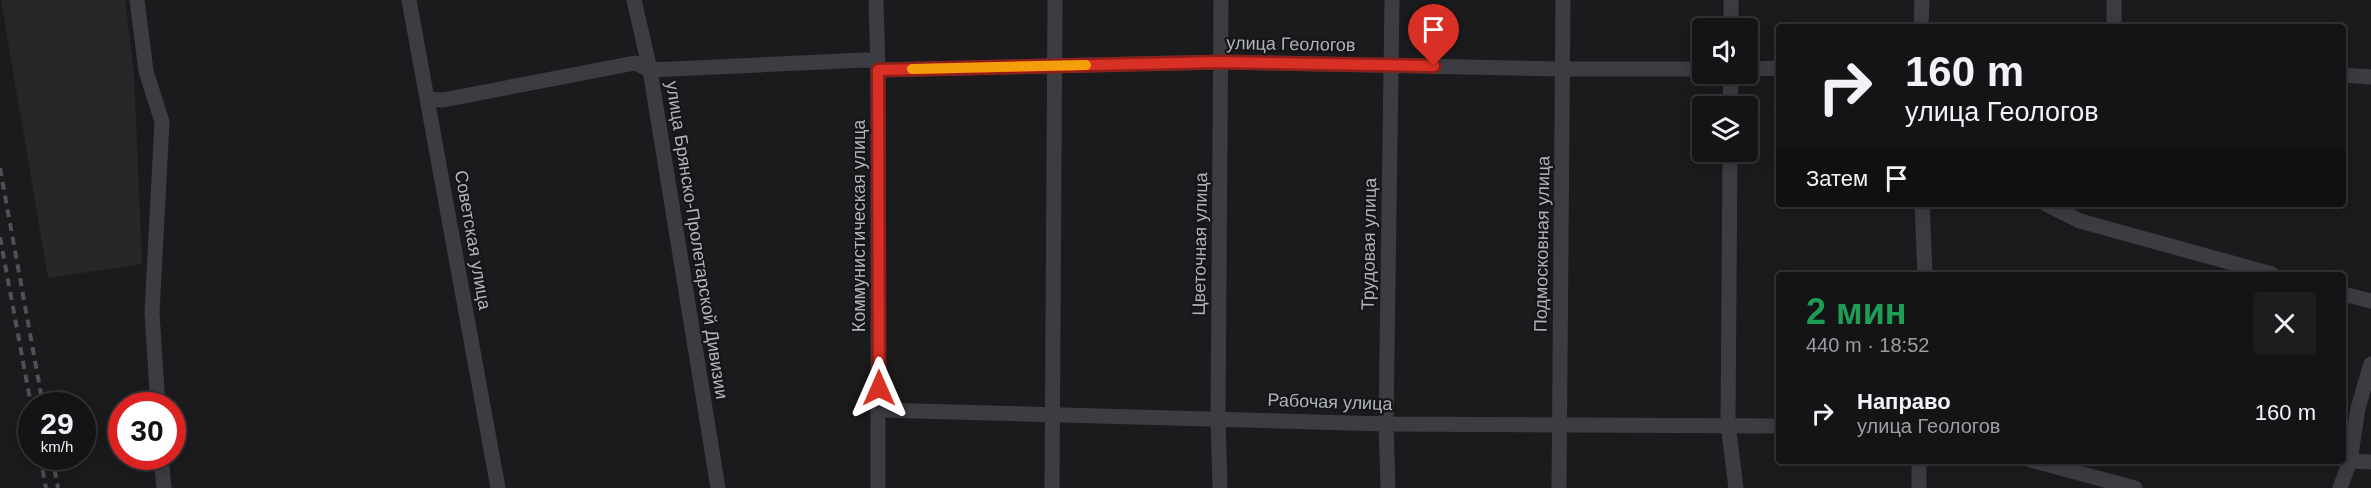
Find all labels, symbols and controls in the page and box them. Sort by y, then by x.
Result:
pin [1408,4,1459,66]
icon: arrive [1417,13,1450,46]
map controls [1692,18,1758,162]
button: sound [1692,18,1758,84]
street label: улица Геологов [1226,33,1356,55]
icon: right [1806,48,1884,126]
text: 160 m [1905,48,2024,95]
street label: улица Брянско-Пролетарской Дивизии [662,80,732,400]
button: layers [1692,96,1758,162]
text: улица Геологов [1905,97,2099,127]
street label: Коммунистическая улица [849,119,869,332]
street label: Подмосковная улица [1530,155,1554,332]
icon: arrive [1880,162,1913,195]
text: Затем [1806,166,1868,191]
street label: Советская улица [451,169,495,312]
street label: Цветочная улица [1189,171,1211,316]
street label: Трудовая улица [1358,177,1380,310]
text: 2 мин [1806,291,1907,332]
button: close [2253,292,2316,355]
text: 440 m · 18:52 [1806,334,1929,356]
position arrow [847,356,911,420]
text: Направо [1857,389,1951,414]
street label: Рабочая улица [1267,390,1394,414]
speed limit sign: 30 [108,392,186,470]
icon: right [1806,397,1839,430]
text: 160 m [2255,400,2316,425]
text: 29 [40,407,74,440]
text: улица Геологов [1857,415,2000,437]
text: km/h [41,438,73,455]

